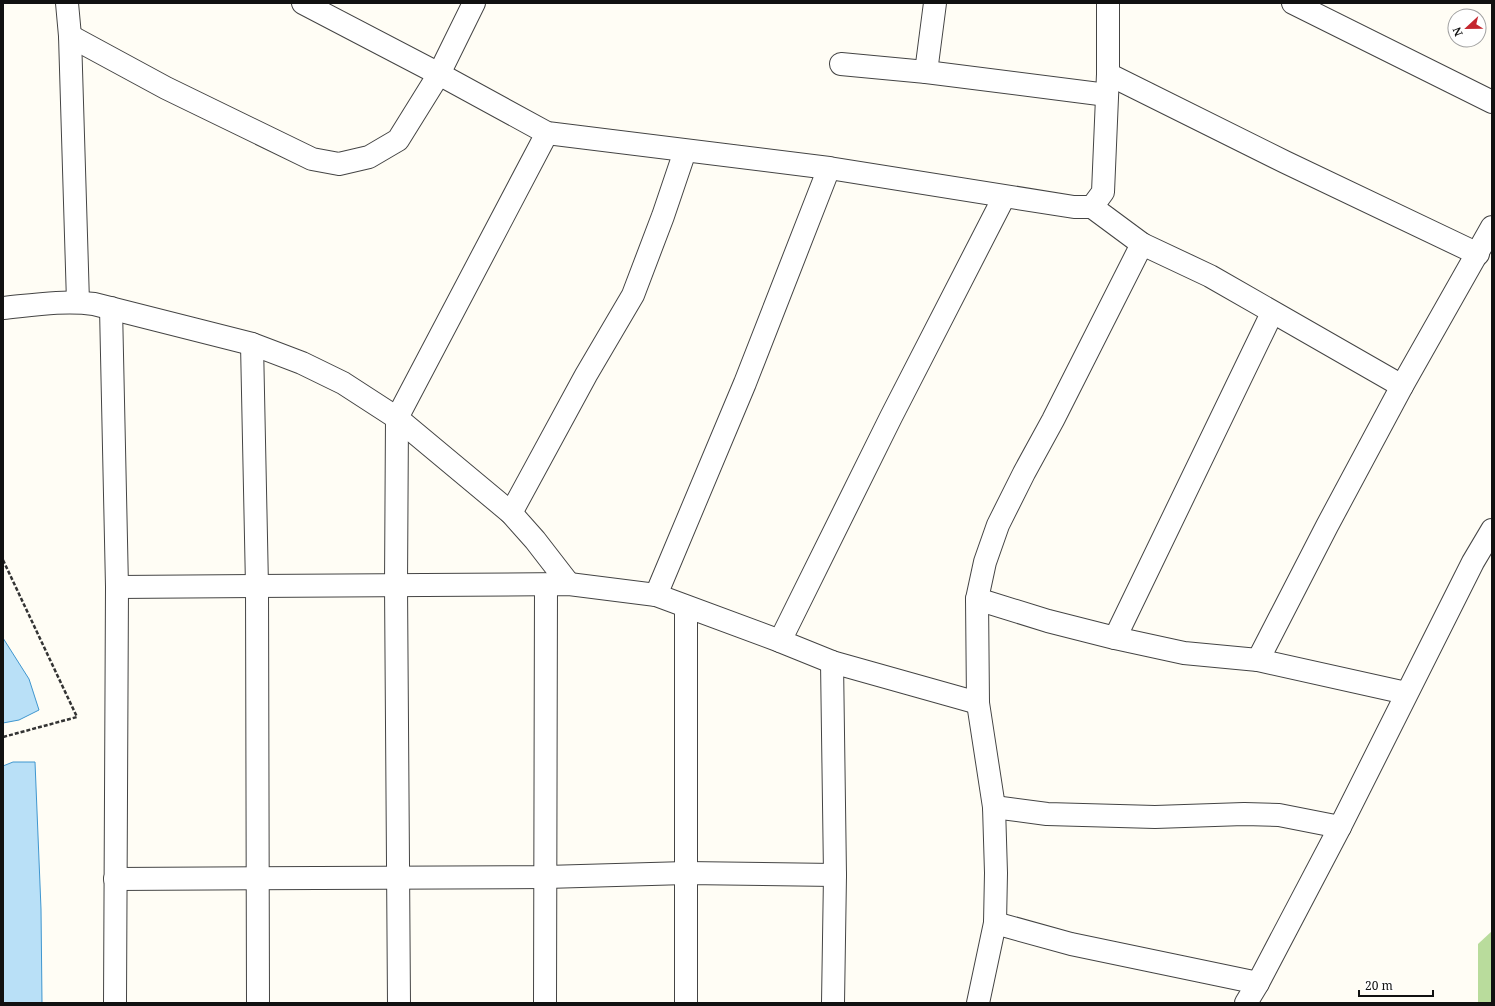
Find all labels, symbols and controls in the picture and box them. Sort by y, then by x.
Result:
north arrow [1447,8,1487,48]
text: N [1449,25,1466,39]
scale bar [1359,972,1433,998]
text: 20 m [1365,977,1393,994]

